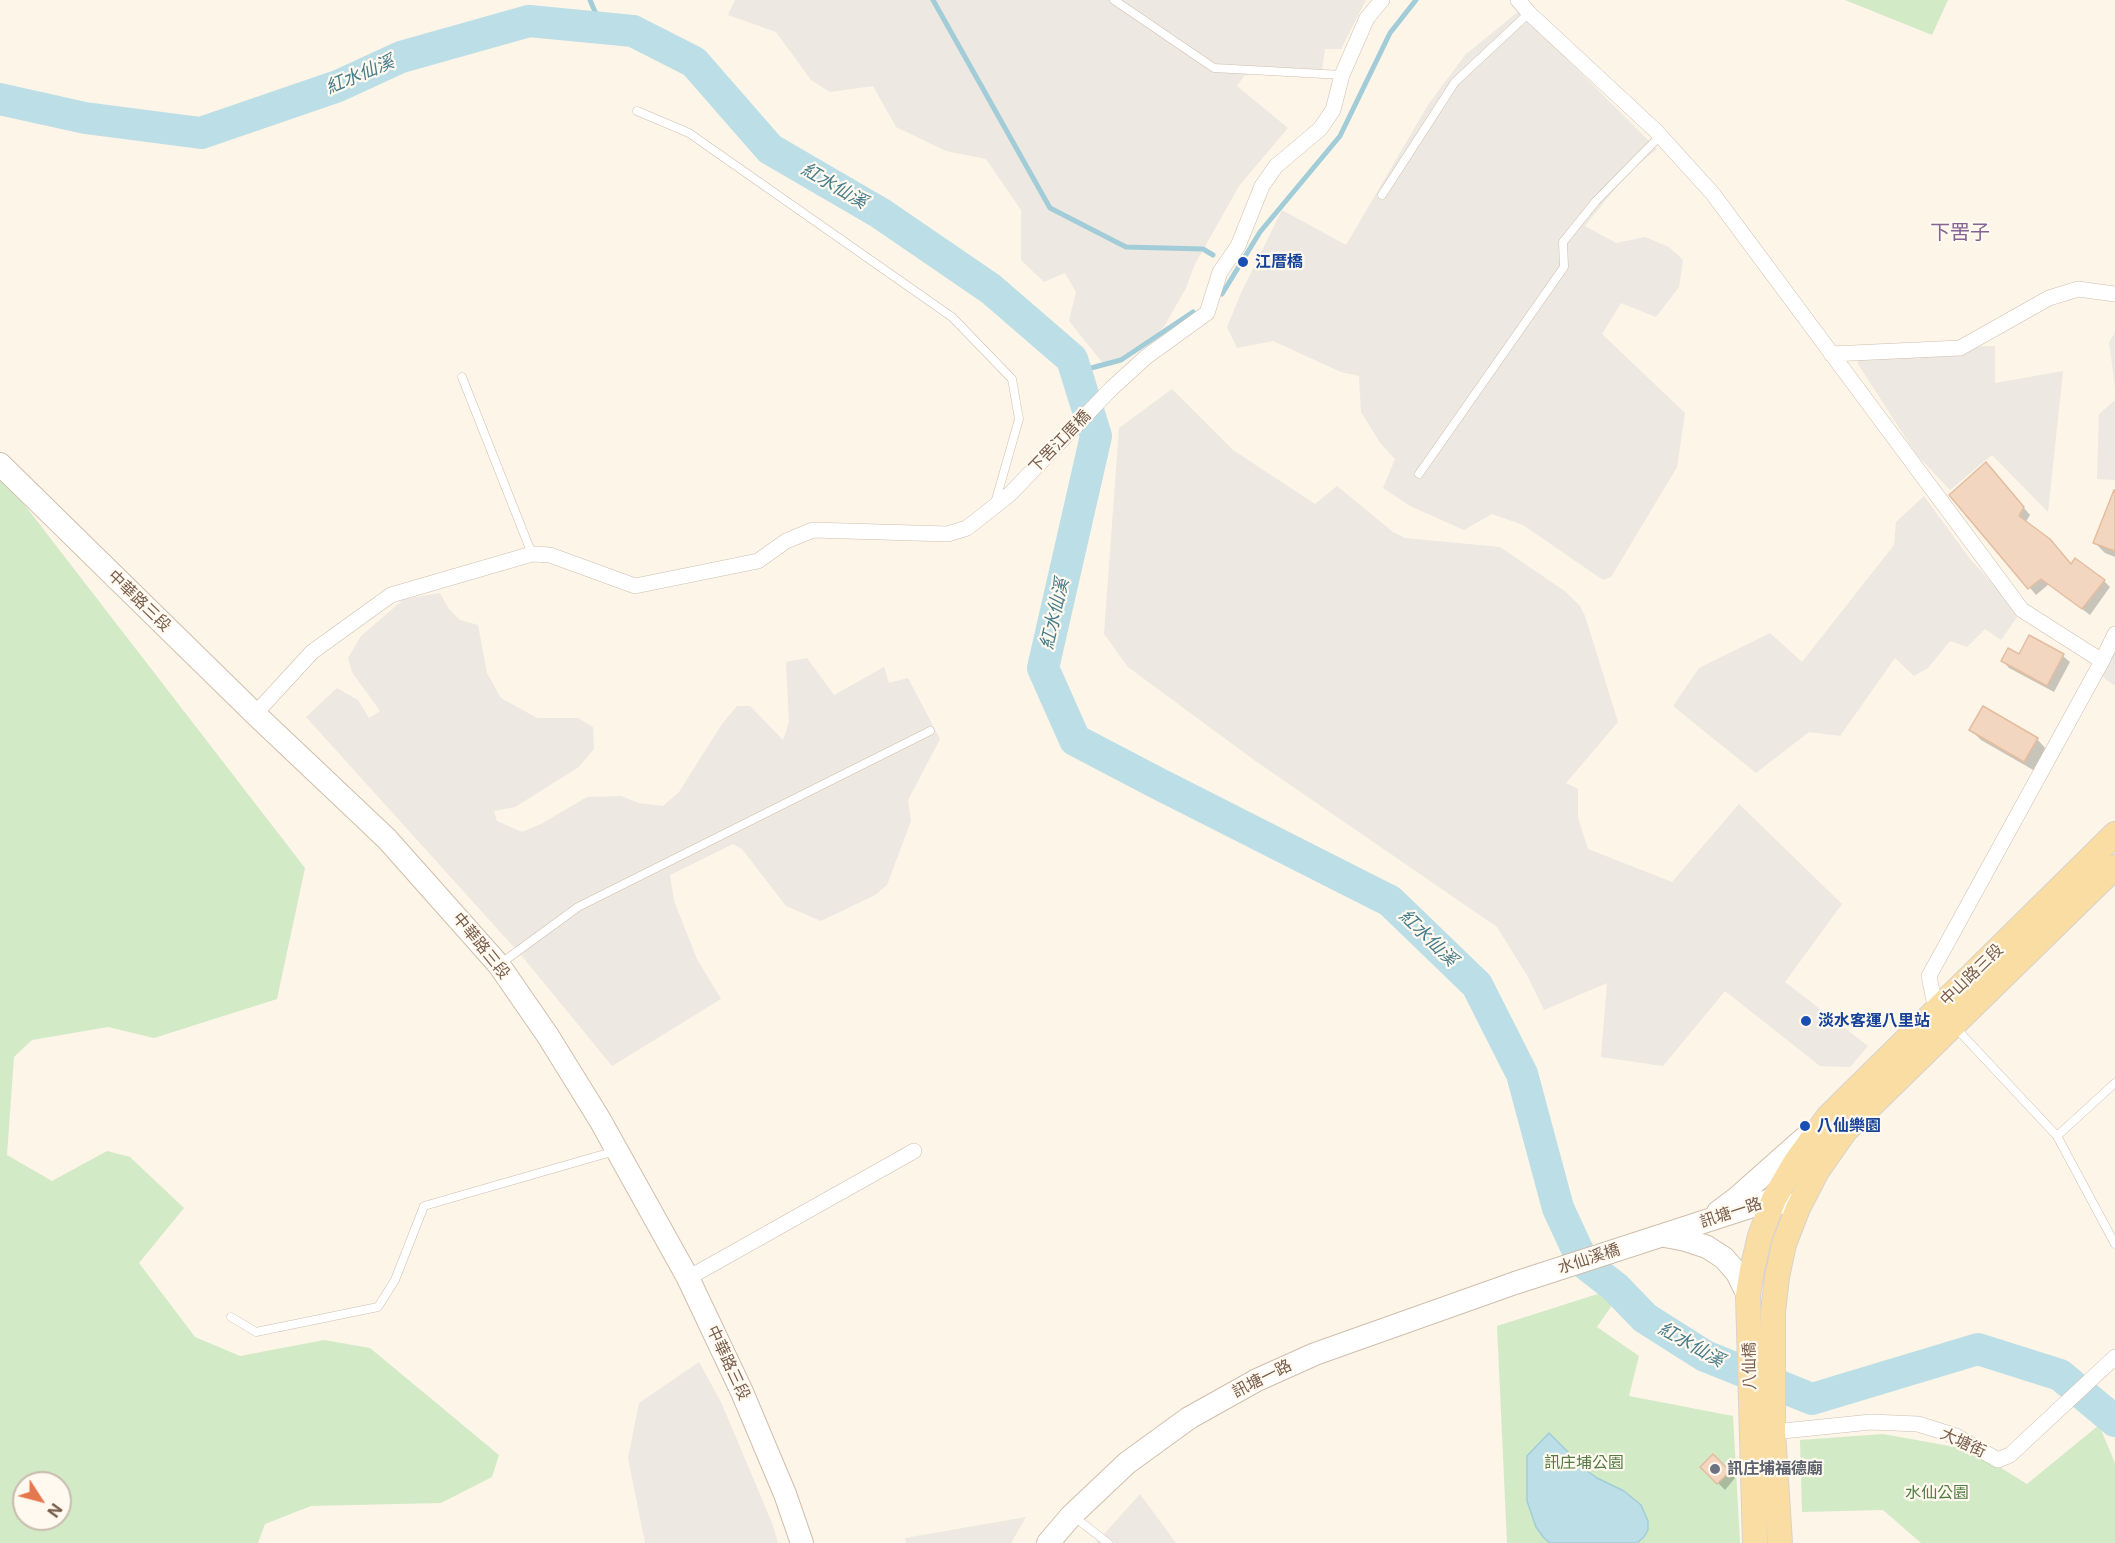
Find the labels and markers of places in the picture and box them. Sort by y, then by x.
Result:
place label: 江厝橋 [1255,252,1303,272]
marker: 江厝橋 [1236,255,1250,269]
place label: 淡水客運八里站 [1818,1011,1930,1031]
marker: 淡水客運八里站 [1799,1014,1813,1028]
place label: 八仙樂園 [1817,1116,1881,1136]
marker: 八仙樂園 [1798,1119,1812,1133]
place label: 訊庄埔福德廟 [1727,1459,1823,1479]
marker: 訊庄埔福德廟 [1708,1462,1722,1476]

